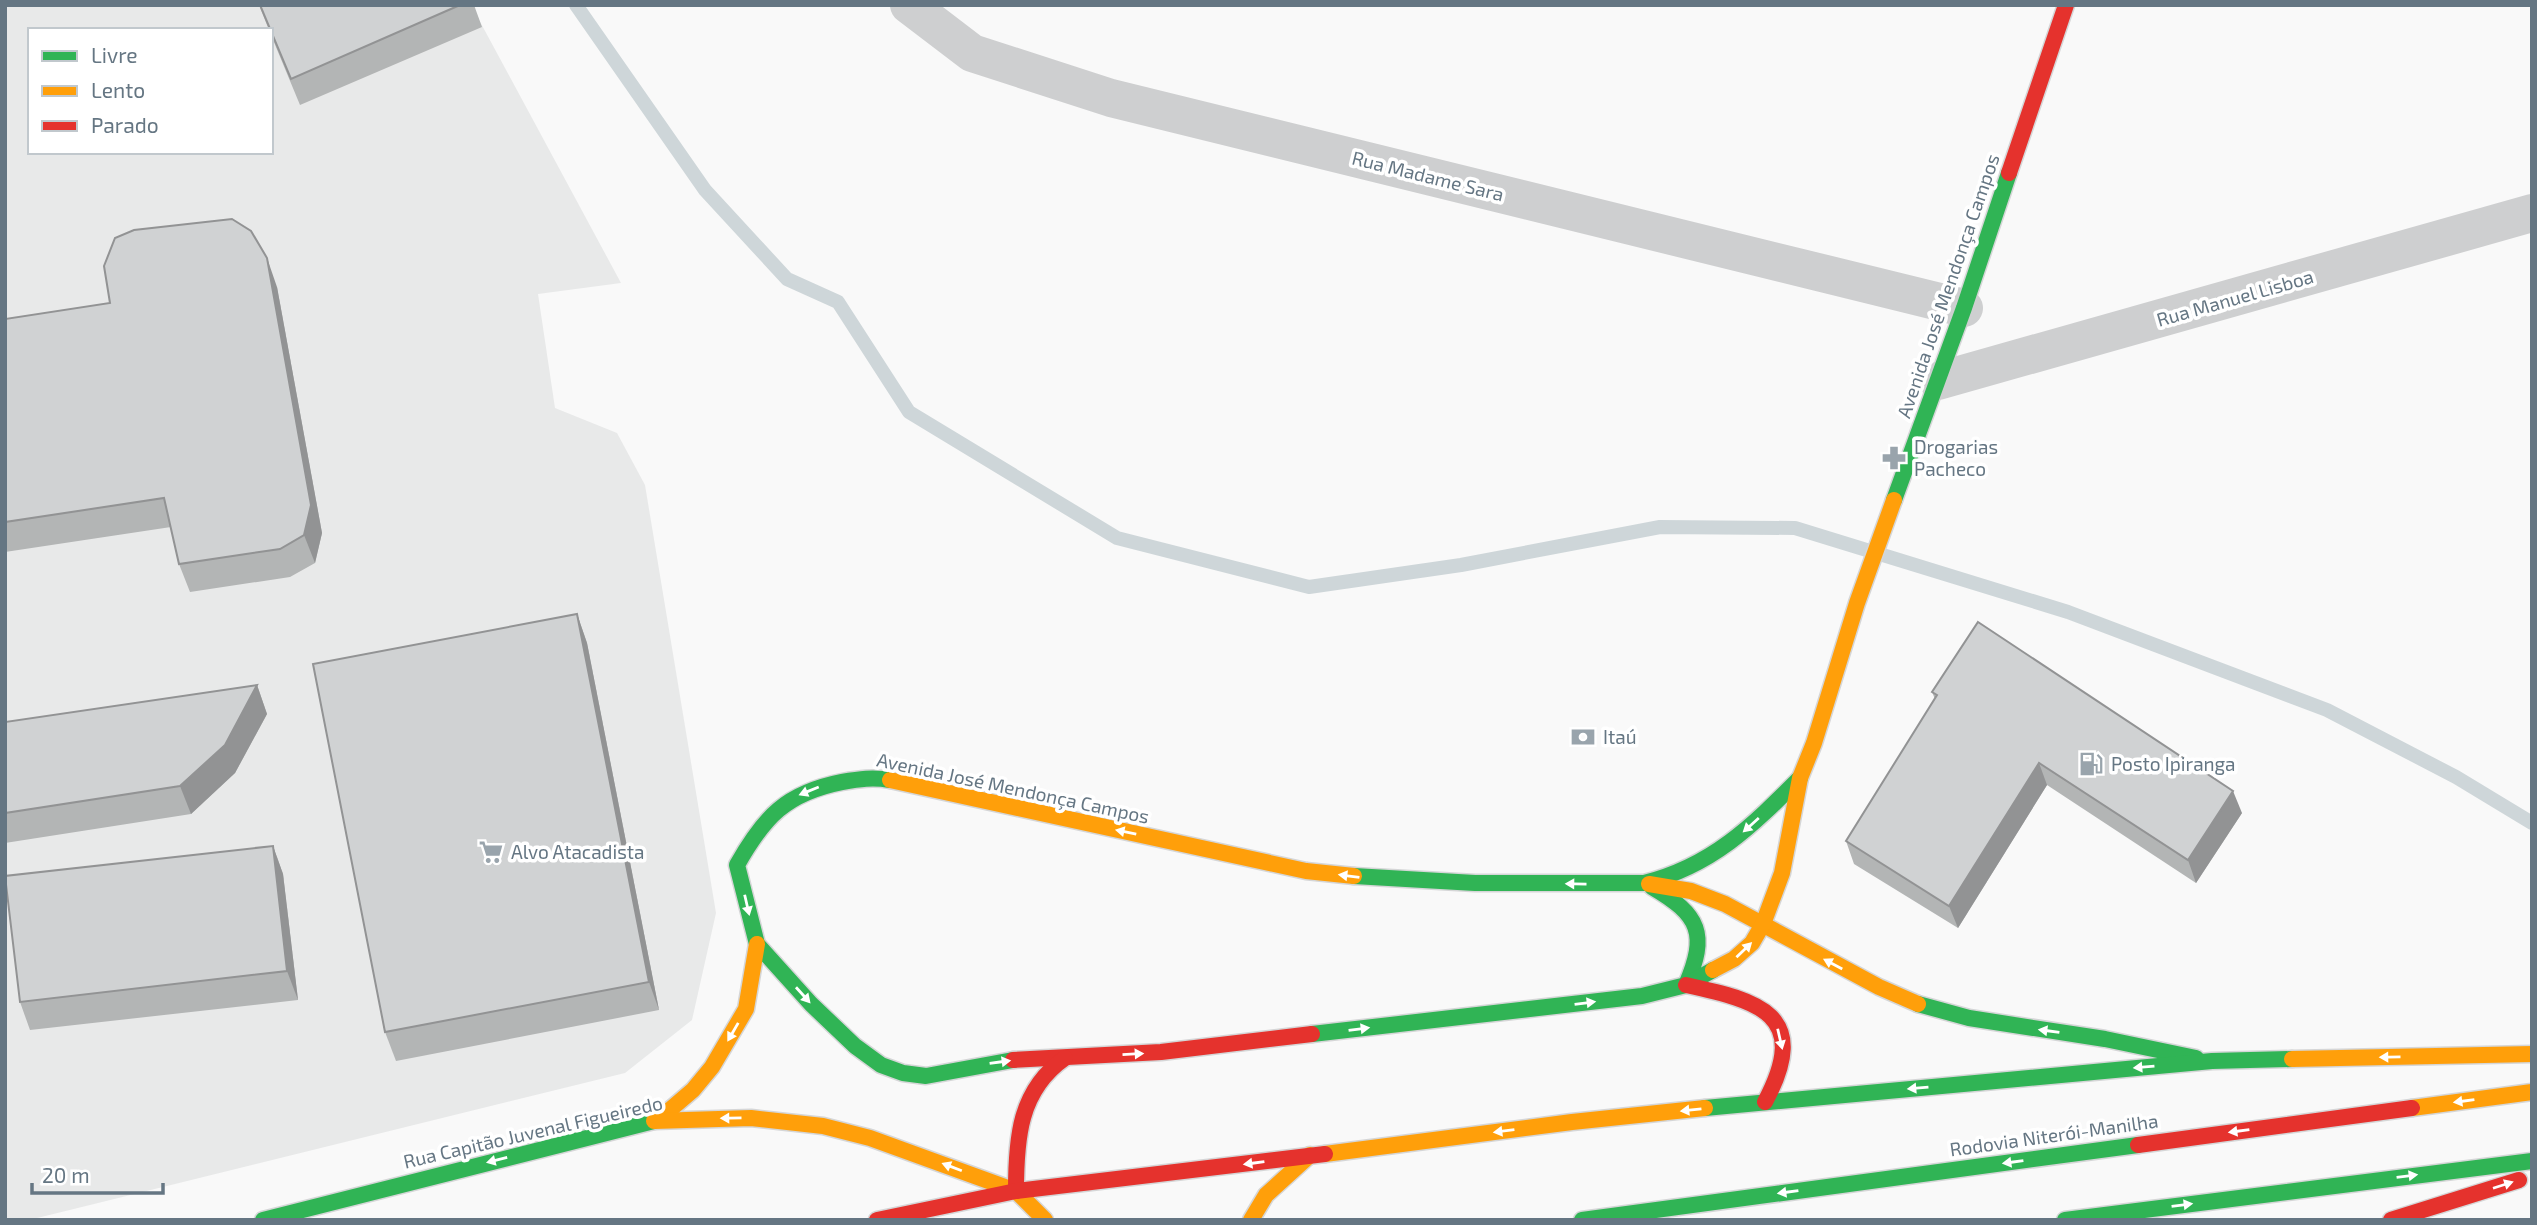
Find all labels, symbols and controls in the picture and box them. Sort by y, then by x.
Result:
legend [28,28,273,154]
text: Livre [91,42,138,67]
text: Lento [91,77,145,102]
text: Parado [91,112,159,137]
street label: Rua Madame Sara [1350,145,1507,206]
street label: Avenida José Mendonça Campos [1891,151,2005,421]
street label: Rua Manuel Lisboa [2154,264,2316,331]
place label: Drogarias Pacheco [1914,435,1998,480]
pharmacy icon: Drogarias Pacheco [1880,444,1908,472]
bank icon: Itaú [1569,723,1597,751]
place label: Itaú [1603,725,1636,748]
street label: Avenida José Mendonça Campos [875,747,1151,829]
fuel station icon: Posto Ipiranga [2077,750,2105,778]
place label: Posto Ipiranga [2111,752,2236,775]
one-way arrow [798,785,819,796]
one-way arrow [1742,817,1760,833]
one-way arrow [1115,827,1137,838]
supermarket icon: Alvo Atacadista [477,838,505,866]
place label: Alvo Atacadista [511,840,645,863]
one-way arrow [1338,871,1360,882]
one-way arrow [1565,878,1587,890]
one-way arrow [742,894,753,916]
one-way arrow [1735,942,1752,958]
one-way arrow [1823,958,1843,969]
one-way arrow [795,986,811,1004]
one-way arrow [1574,998,1596,1009]
one-way arrow [727,1022,739,1042]
one-way arrow [1348,1024,1370,1035]
one-way arrow [2037,1025,2059,1036]
one-way arrow [1775,1028,1786,1050]
one-way arrow [1122,1048,1144,1059]
one-way arrow [2379,1051,2401,1063]
one-way arrow [989,1056,1011,1067]
one-way arrow [2133,1062,2155,1073]
one-way arrow [1906,1083,1928,1094]
street label: Rua Capitão Juvenal Figueiredo [401,1090,665,1173]
one-way arrow [2453,1096,2475,1107]
one-way arrow [1680,1105,1702,1116]
street label: Rodovia Niterói-Manilha [1948,1108,2160,1161]
one-way arrow [720,1112,742,1124]
one-way arrow [1493,1125,1515,1136]
one-way arrow [2227,1126,2249,1137]
scale bar [32,1152,163,1196]
one-way arrow [486,1155,508,1166]
one-way arrow [2002,1156,2024,1167]
one-way arrow [1243,1157,1265,1168]
one-way arrow [941,1161,962,1172]
text: 20 m [42,1162,90,1187]
one-way arrow [2397,1171,2419,1182]
one-way arrow [2492,1179,2513,1190]
one-way arrow [1777,1187,1799,1198]
one-way arrow [2171,1199,2193,1210]

